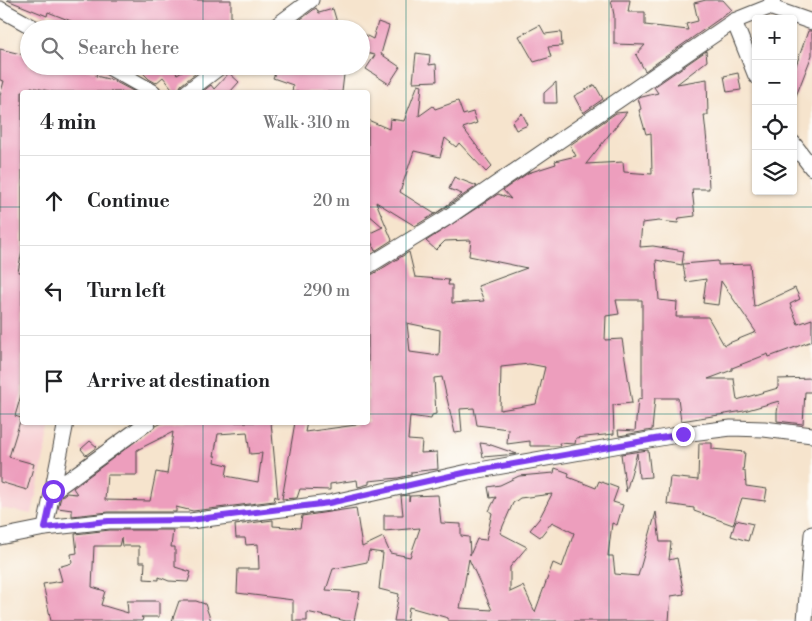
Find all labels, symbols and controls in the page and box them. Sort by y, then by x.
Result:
map controls [752,15,797,195]
button: + [752,15,797,60]
search box [20,20,370,75]
icon: search [38,34,66,62]
text: Search here [78,36,179,60]
button: − [752,60,797,105]
button: locate [752,105,797,150]
text: 4 min [40,110,96,136]
text: Walk · 310 m [263,113,350,133]
button: layers [752,150,797,195]
icon: ahead [40,187,68,215]
text: Continue [87,189,170,213]
text: 20 m [313,191,350,211]
icon: left [40,277,68,305]
text: Turn left [87,279,166,303]
text: 290 m [303,281,350,301]
icon: arrive [40,367,68,395]
text: Arrive at destination [87,369,270,393]
route end [672,423,695,446]
route start [42,480,65,503]

